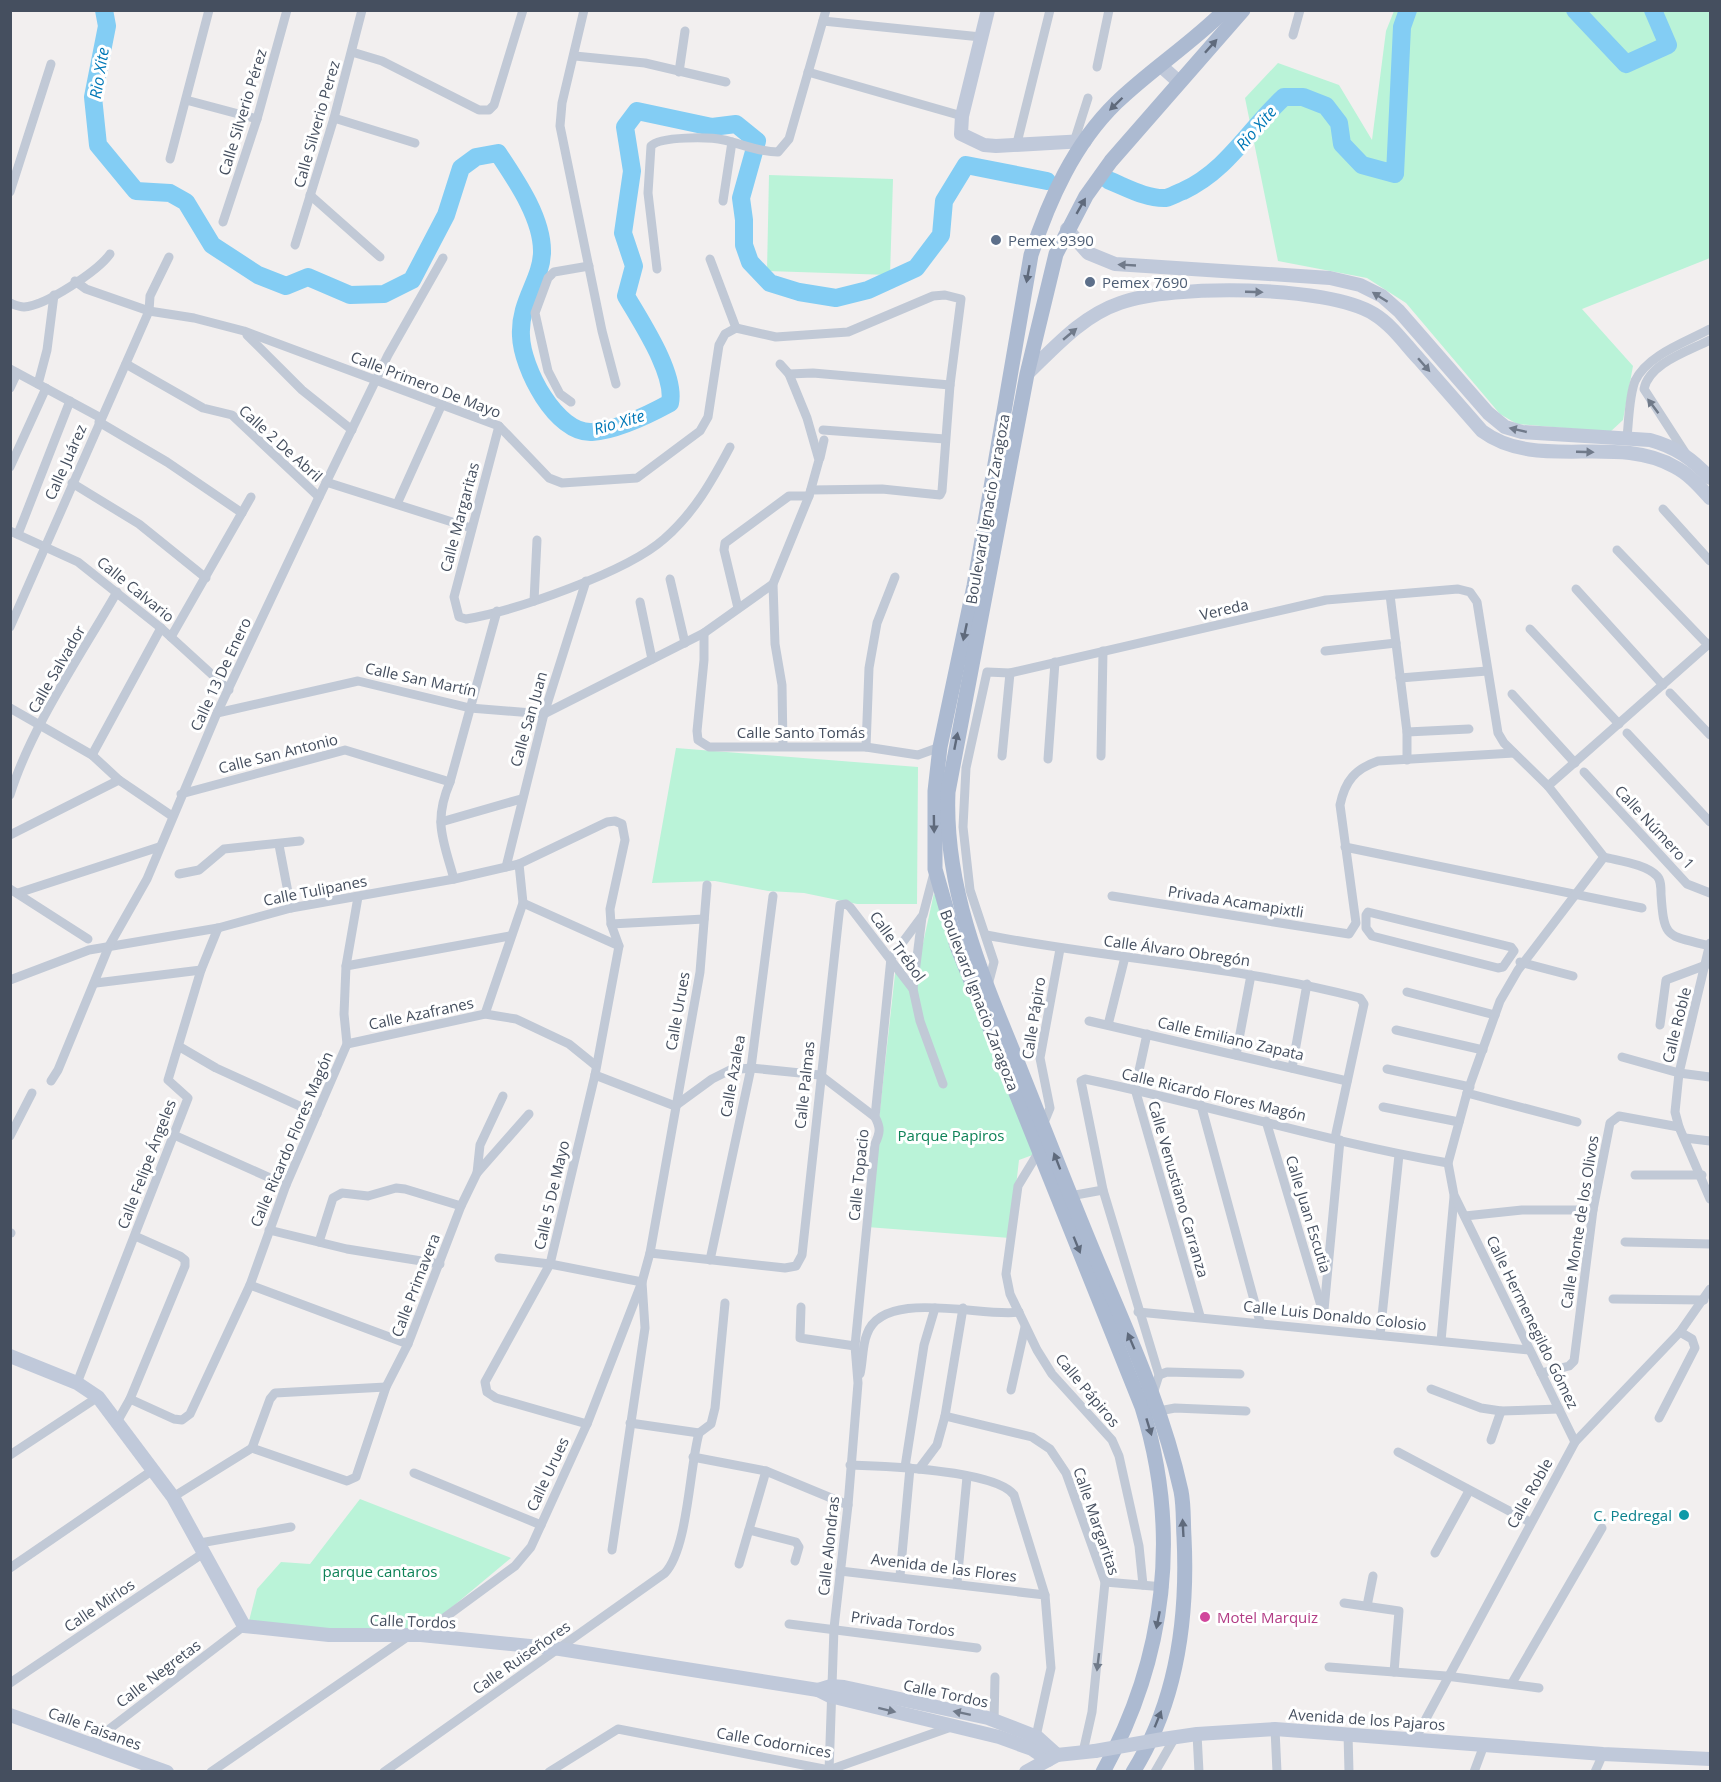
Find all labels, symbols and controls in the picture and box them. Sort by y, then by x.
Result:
one-way arrow [1204,39,1218,54]
water label: Rio Xite [84,46,114,100]
street label: Calle Silverio Pérez [213,46,271,178]
street label: Calle Silverio Perez [288,58,344,190]
one-way arrow [1109,97,1124,111]
water label: Rio Xite [1231,101,1281,155]
one-way arrow [1075,198,1086,214]
place label: Pemex 9390 [1008,230,1094,250]
marker: Pemex 9390 [989,233,1003,247]
one-way arrow [1117,260,1136,269]
one-way arrow [1023,265,1032,284]
place label: Pemex 7690 [1102,272,1188,292]
marker: Pemex 7690 [1083,275,1097,289]
one-way arrow [1245,288,1264,297]
one-way arrow [1372,291,1388,302]
one-way arrow [1062,328,1077,341]
street label: Calle Primero De Mayo [348,346,504,422]
one-way arrow [1417,357,1430,372]
one-way arrow [1647,398,1660,414]
street label: Calle 2 De Abril [235,400,327,486]
water label: Rio Xite [591,404,647,440]
street label: Boulevard Ignacio Zaragoza [960,412,1014,606]
street label: Calle Juárez [39,421,91,503]
one-way arrow [1509,425,1527,435]
one-way arrow [1575,447,1594,456]
street label: Calle Margaritas [435,460,483,574]
street label: Calle Calvario [93,552,179,626]
street label: Vereda [1198,594,1250,624]
street label: Calle 13 De Enero [185,614,255,734]
street label: Calle Salvador [23,621,89,717]
one-way arrow [960,622,969,641]
street label: Calle San Martín [363,657,479,701]
street label: Calle San Juan [505,669,551,769]
street label: Calle Santo Tomás [737,722,865,742]
street label: Calle San Antonio [216,728,340,778]
one-way arrow [952,732,961,751]
street label: Calle Número 1 [1611,781,1699,873]
one-way arrow [929,814,939,833]
street label: Calle Tulipanes [262,870,368,910]
street label: Privada Acamapixtli [1167,880,1305,922]
street label: Boulevard Ignacio Zaragoza [936,906,1024,1094]
street label: Calle Trébol [866,907,930,985]
street label: Calle Álvaro Obregón [1103,930,1251,970]
street label: Calle Urues [660,970,694,1052]
street label: Calle Pápiro [1017,975,1049,1061]
street label: Calle Roble [1657,985,1695,1065]
street label: Calle Azafranes [367,992,475,1034]
street label: Calle Emiliano Zapata [1156,1011,1306,1065]
street label: Calle Azalea [715,1033,749,1119]
street label: Calle Palmas [789,1040,819,1130]
street label: Calle Ricardo Flores Magón [245,1048,337,1230]
street label: Calle Ricardo Flores Magón [1120,1063,1308,1125]
street label: Calle Felipe Ángeles [112,1096,180,1232]
street label: Calle Venustiano Carranza [1144,1098,1214,1280]
park label: Parque Papiros [898,1125,1004,1145]
street label: Calle Topacio [843,1128,873,1222]
street label: Calle Monte de los Olivos [1555,1134,1603,1310]
street label: Calle 5 De Mayo [529,1138,573,1252]
one-way arrow [1052,1152,1061,1170]
street label: Calle Juan Escutia [1282,1153,1336,1275]
street label: Calle Primavera [386,1230,444,1340]
street label: Calle Hermenegildo Gómez [1482,1232,1584,1412]
one-way arrow [1072,1237,1082,1255]
street label: Calle Luis Donaldo Colosio [1242,1295,1428,1335]
one-way arrow [1126,1332,1135,1350]
street label: Calle Pápiros [1051,1349,1125,1431]
one-way arrow [1144,1418,1154,1436]
street label: Calle Urues [521,1434,573,1514]
street label: Calle Roble [1502,1454,1556,1532]
street label: Calle Margaritas [1069,1464,1125,1578]
street label: Calle Alondras [813,1495,843,1597]
place label: C. Pedregal [1593,1505,1672,1525]
marker: C. Pedregal [1677,1508,1691,1522]
one-way arrow [1179,1518,1188,1537]
street label: Avenida de las Flores [870,1548,1018,1586]
park label: parque cantaros [322,1561,438,1581]
street label: Calle Mirlos [60,1574,138,1636]
street label: Privada Tordos [850,1606,956,1640]
place label: Motel Marquiz [1217,1607,1318,1627]
street label: Calle Tordos [369,1609,457,1633]
one-way arrow [1153,1610,1162,1629]
marker: Motel Marquiz [1198,1610,1212,1624]
street label: Calle Ruiseñores [468,1616,574,1698]
street label: Calle Negretas [112,1635,204,1711]
one-way arrow [1094,1652,1103,1671]
street label: Calle Tordos [902,1674,990,1712]
street label: Calle Faisanes [46,1702,144,1754]
street label: Avenida de los Pajaros [1288,1704,1446,1734]
one-way arrow [878,1705,896,1715]
one-way arrow [952,1708,971,1717]
one-way arrow [1153,1709,1163,1727]
street label: Calle Codornices [715,1722,833,1762]

